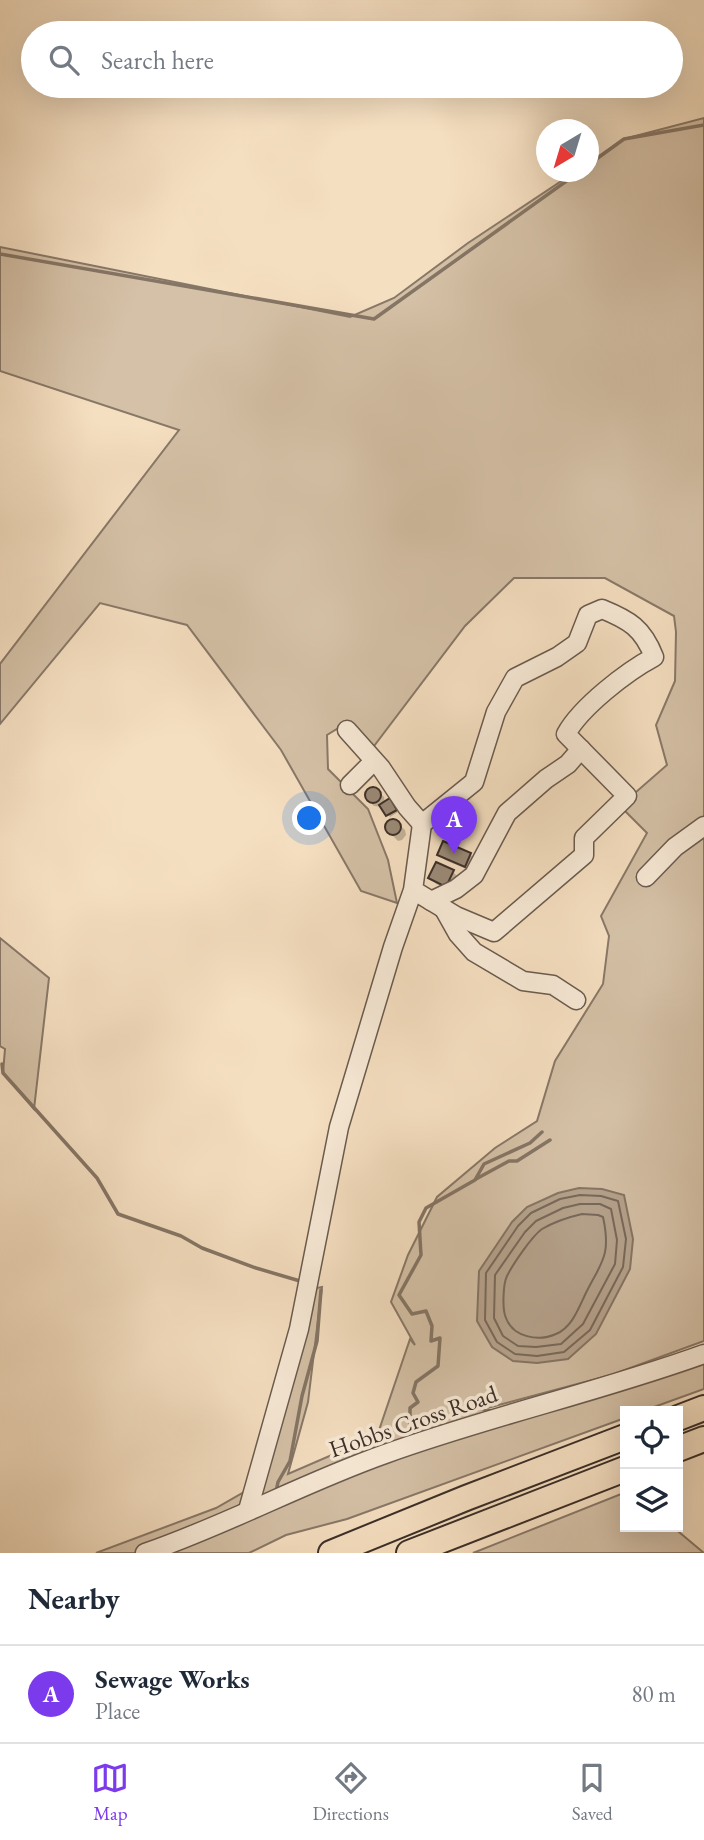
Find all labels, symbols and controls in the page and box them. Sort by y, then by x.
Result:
search box [21,21,683,98]
icon: search [45,41,83,79]
text: Search here [101,43,214,77]
north arrow [536,119,599,182]
pin: A [431,796,477,854]
your location [292,801,326,835]
street label: Hobbs Cross Road [325,1377,502,1464]
map controls [620,1406,683,1532]
button: locate [620,1406,683,1469]
button: layers [620,1469,683,1532]
text: Nearby [28,1579,120,1618]
text: Sewage Works [95,1662,250,1696]
text: A [43,1679,59,1709]
text: 80 m [631,1679,676,1709]
text: Place [95,1696,140,1726]
tab: Map [91,1759,129,1826]
tab: Directions [312,1759,389,1826]
tab: Saved [572,1759,613,1826]

